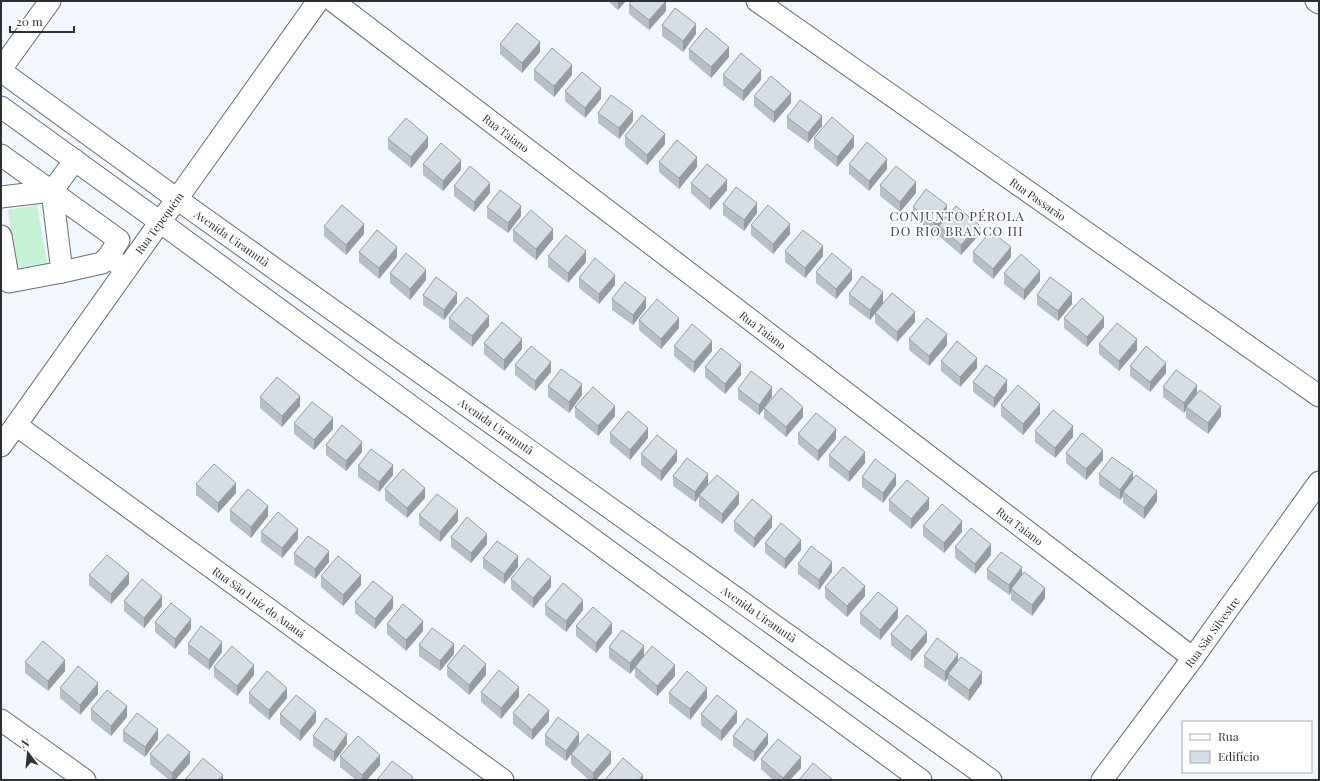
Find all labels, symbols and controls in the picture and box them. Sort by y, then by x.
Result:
scale bar [10,8,74,34]
text: 20 m [16,13,43,29]
street label: Rua Taiano [480,111,532,155]
street label: Rua Passarão [1007,174,1069,224]
street label: Rua Tepequém [131,189,187,257]
street label: Avenida Uiramutã [191,206,273,270]
district label: CONJUNTO PÉROLA DO RIO BRANCO III [889,207,1025,239]
street label: Rua Taiano [737,308,789,352]
street label: Avenida Uiramutã [455,394,537,458]
street label: Rua Taiano [994,504,1046,548]
street label: Rua São Luiz do Anauá [209,563,309,641]
street label: Avenida Uiramutã [718,582,800,646]
street label: Rua São Silvestre [1181,593,1243,670]
legend [1182,721,1312,773]
text: Rua [1218,728,1239,744]
north arrow [8,733,48,773]
text: N [19,735,31,751]
text: Edifício [1218,748,1260,764]

